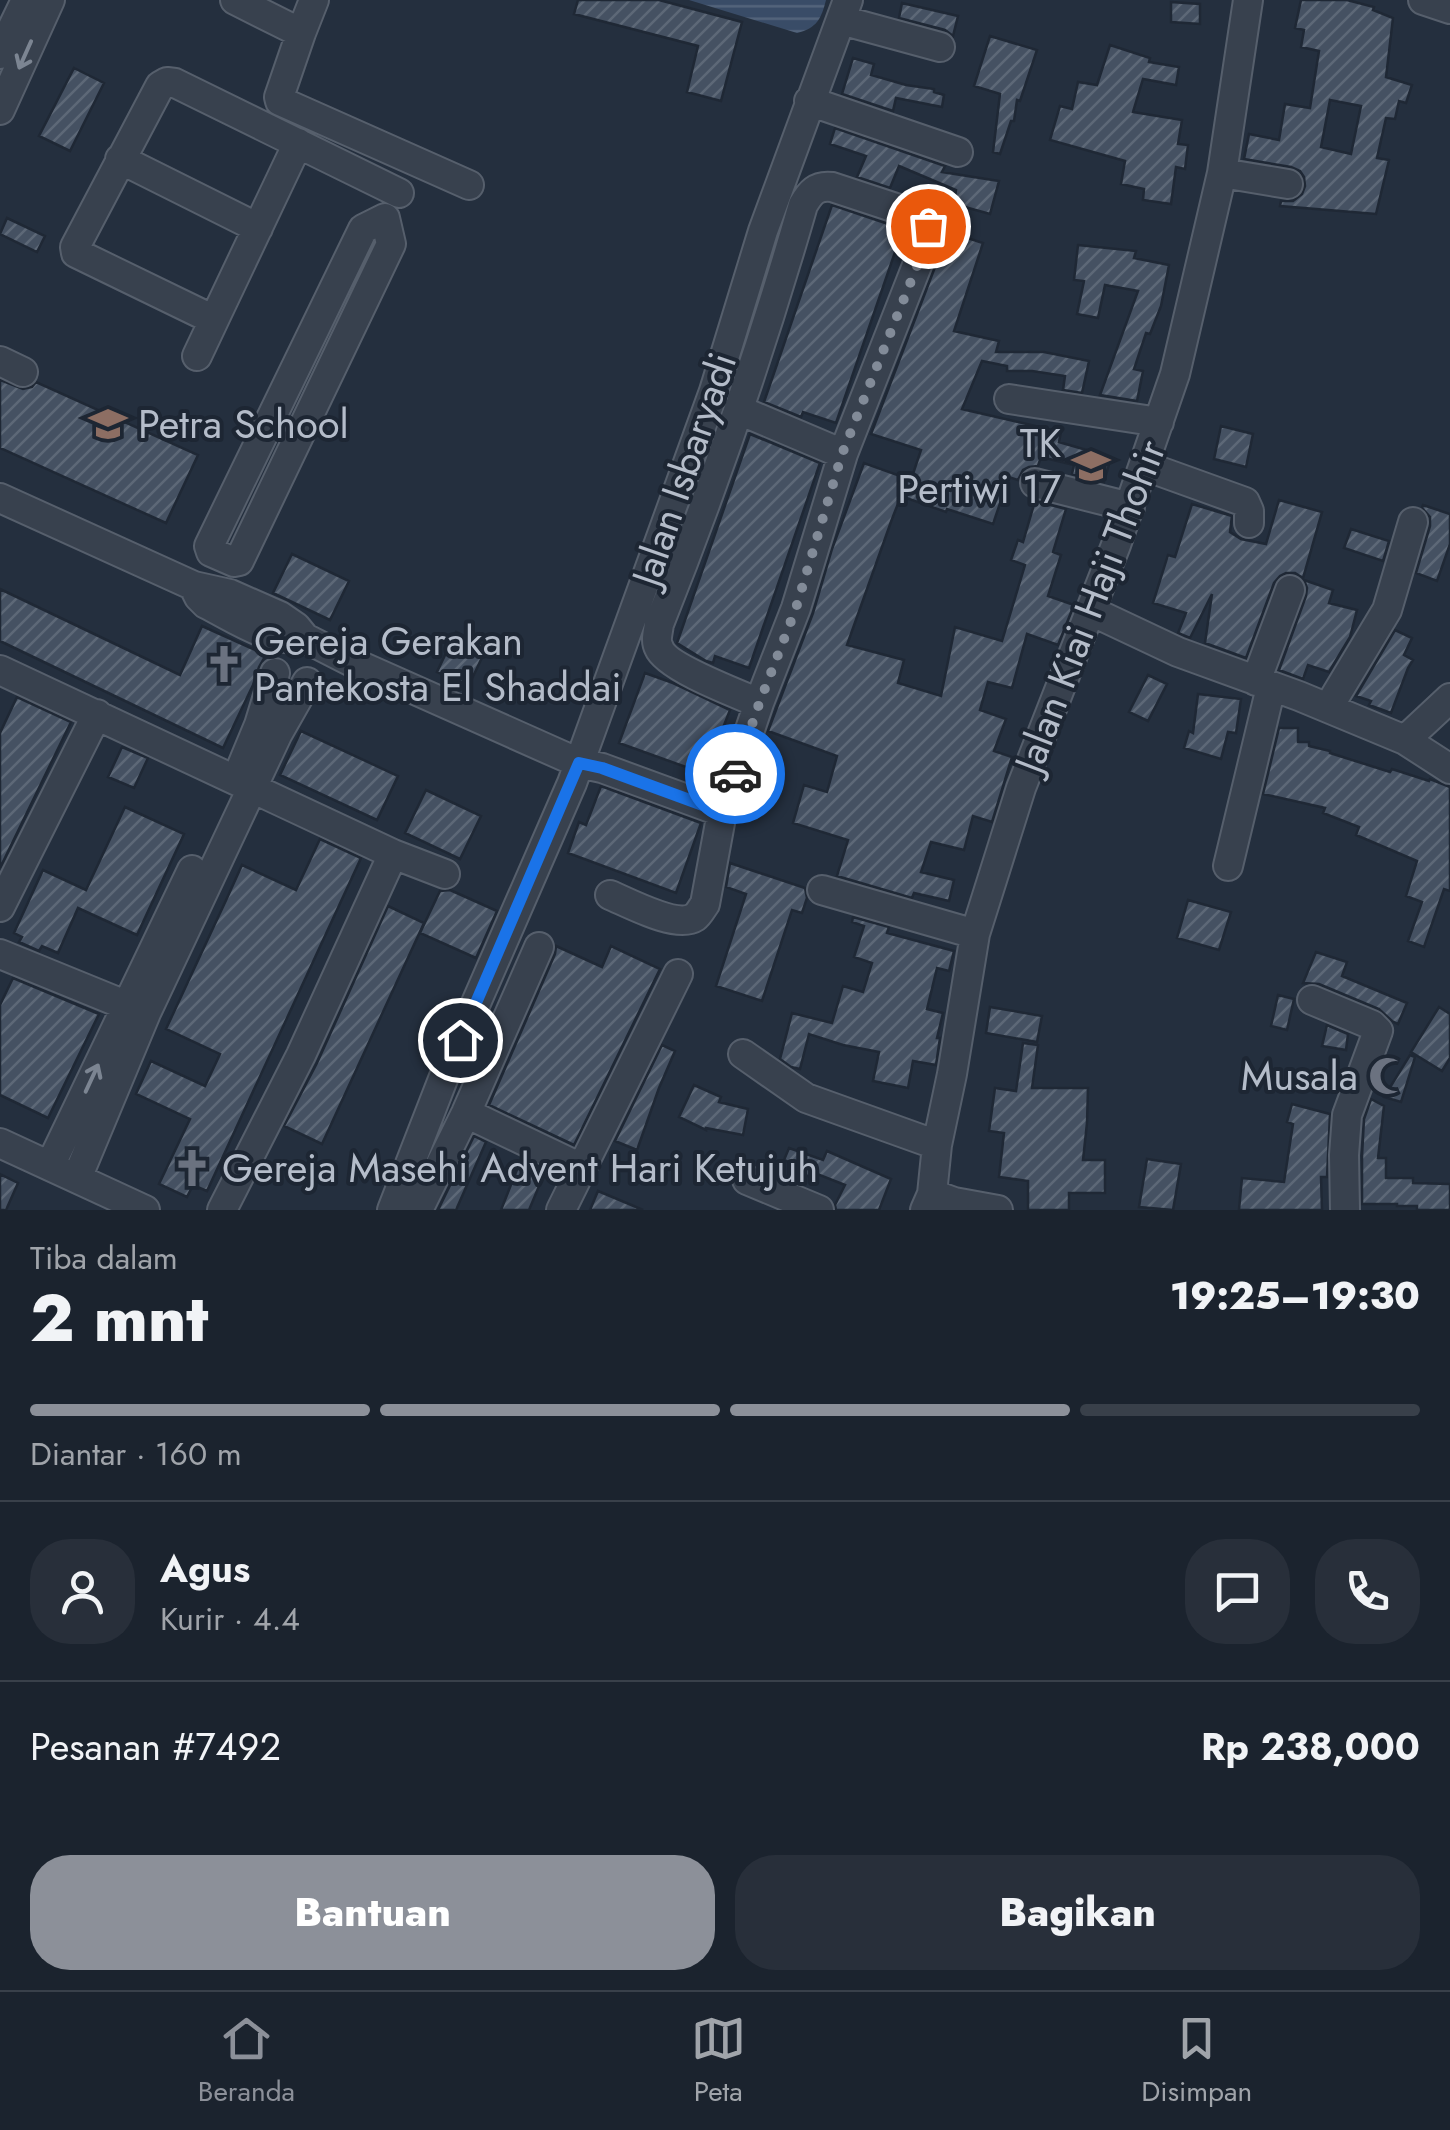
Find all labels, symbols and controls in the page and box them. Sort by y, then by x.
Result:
one-way arrow [15,39,33,70]
pin [886,184,971,269]
icon: bag [901,199,956,254]
street label: Jalan Isbaryadi [615,345,751,598]
place label: Petra School [138,395,349,453]
school or university icon: Petra School [87,403,129,445]
place label: TK Pertiwi 17 [897,414,1061,518]
street label: Jalan Kiai Haji Thohir [998,431,1180,785]
school or university icon: TK Pertiwi 17 [1070,445,1112,487]
place label: Gereja Gerakan Pantekosta El Shaddai [254,612,622,716]
church icon: Gereja Gerakan Pantekosta El Shaddai [203,643,245,685]
courier [685,724,785,824]
icon: car [708,747,763,802]
pin [418,998,503,1083]
icon: home [433,1013,488,1068]
place label: Musala [1241,1047,1358,1105]
mosque icon: Musala [1367,1055,1409,1097]
one-way arrow [84,1064,103,1094]
place label: Gereja Masehi Advent Hari Ketujuh [222,1139,818,1197]
church icon: Gereja Masehi Advent Hari Ketujuh [171,1147,213,1189]
text: Tiba dalam [30,1235,178,1281]
text: 19:25–19:30 [1170,1268,1420,1323]
text: 2 mnt [30,1271,208,1365]
text: Diantar · 160 m [30,1431,242,1477]
button: person [30,1539,135,1644]
button: chat [1185,1539,1290,1644]
button: phone [1315,1539,1420,1644]
text: Agus [160,1541,250,1596]
text: Kurir · 4.4 [160,1596,300,1642]
text: Pesanan #7492 [30,1719,281,1774]
text: Rp 238,000 [1201,1719,1420,1774]
button: Bantuan [30,1855,715,1970]
button: Bagikan [735,1855,1420,1970]
tab: Beranda [198,2011,295,2112]
tab: Peta [691,2011,746,2112]
tab: Disimpan [1141,2011,1252,2112]

